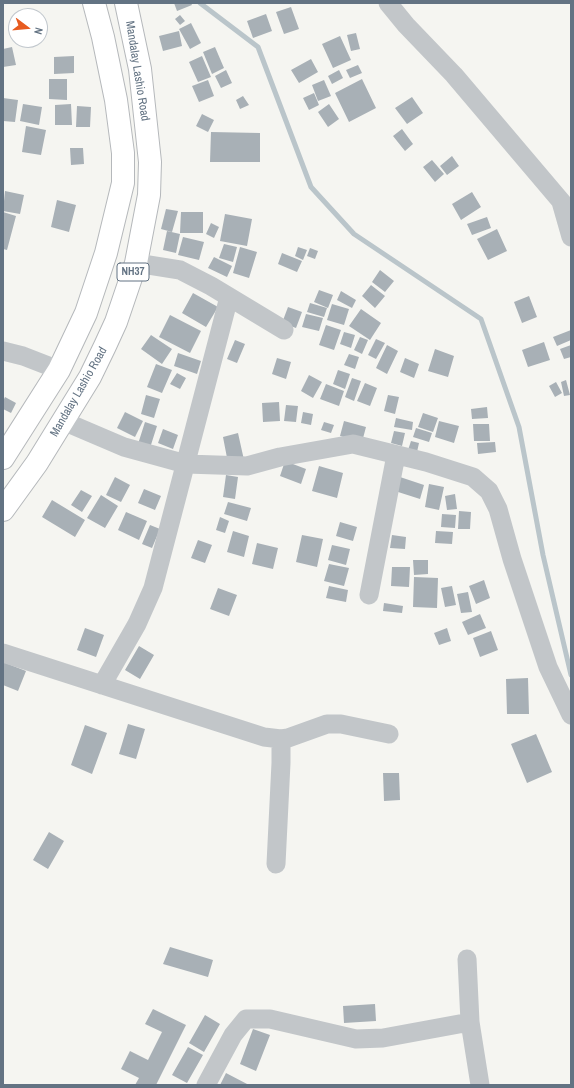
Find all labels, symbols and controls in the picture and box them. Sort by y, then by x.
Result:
north arrow [8,8,48,48]
street label: Mandalay Lashio Road [122,20,152,122]
text: N [31,26,46,36]
road number: NH37 [117,263,149,281]
street label: Mandalay Lashio Road [47,345,111,439]

